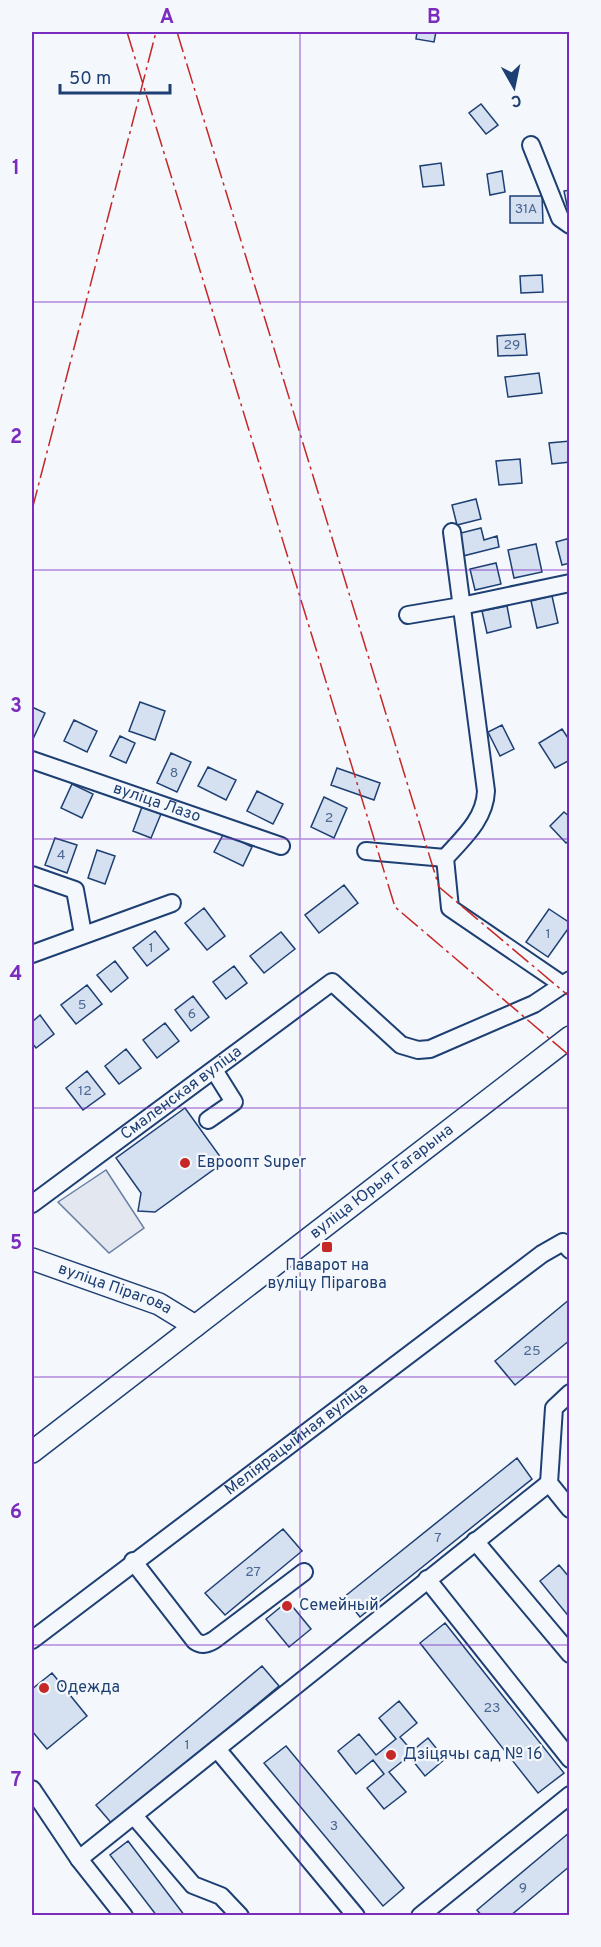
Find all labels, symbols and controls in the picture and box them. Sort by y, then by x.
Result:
text: A [160,5,174,31]
text: B [427,5,441,31]
scale bar [60,57,170,95]
north arrow [484,57,544,117]
text: 50 m [69,68,111,91]
text: С [509,89,523,111]
text: 1 [12,156,20,182]
house number: 31А [515,201,537,218]
house number: 29 [504,337,520,354]
text: 2 [10,425,22,451]
text: 3 [10,694,22,720]
house number: 8 [170,765,178,782]
street label: вуліца Лазо [110,779,203,827]
house number: 2 [325,810,333,827]
house number: 4 [57,847,65,864]
house number: 1 [545,926,551,943]
house number: 1 [148,940,154,957]
text: 4 [10,962,22,988]
house number: 5 [78,997,86,1014]
house number: 6 [188,1006,196,1023]
street label: Смаленская вуліца [117,1042,246,1145]
house number: 12 [78,1083,92,1100]
street label: вуліца Юрыя Гагарына [306,1120,458,1244]
place label: Евроопт Super [197,1153,306,1173]
marker: Евроопт Super [178,1156,192,1170]
text: 5 [10,1231,22,1257]
marker: Паварот на вуліцу Пірагова [320,1240,334,1254]
place label: Паварот на вуліцу Пірагова [267,1256,387,1294]
street label: вуліца Пірагова [55,1259,175,1319]
house number: 25 [523,1343,541,1360]
street label: Меліярацыйная вуліца [221,1379,372,1500]
text: 6 [10,1500,22,1526]
house number: 7 [434,1530,442,1547]
house number: 27 [245,1564,261,1581]
place label: Семейный [299,1596,379,1616]
marker: Семейный [280,1599,294,1613]
place label: Одежда [56,1678,120,1698]
marker: Одежда [37,1681,51,1695]
house number: 23 [484,1700,501,1717]
house number: 1 [184,1737,190,1754]
place label: Дзіцячы сад № 16 [403,1745,543,1765]
marker: Дзіцячы сад № 16 [384,1748,398,1762]
text: 7 [11,1768,21,1794]
house number: 3 [330,1818,338,1835]
house number: 9 [519,1880,527,1897]

